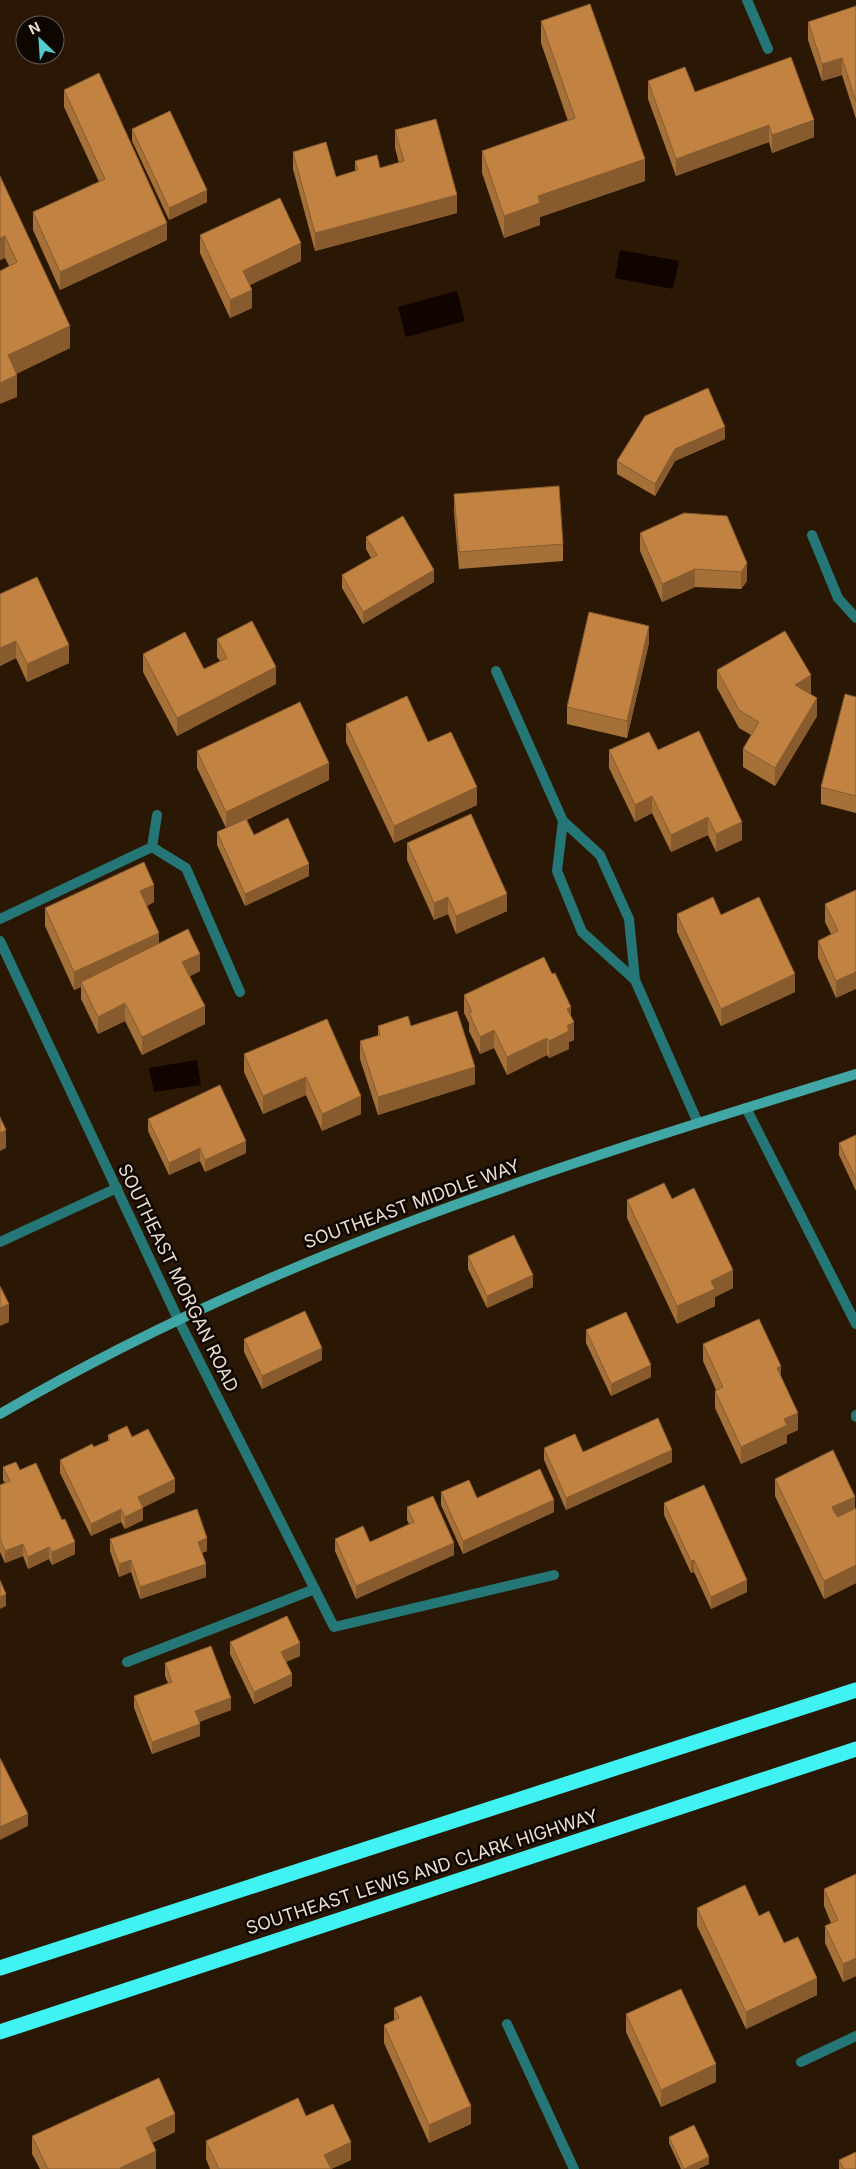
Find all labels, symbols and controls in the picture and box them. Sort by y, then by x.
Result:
north arrow [15,15,65,65]
text: N [26,18,43,38]
street label: SOUTHEAST MIDDLE WAY [301,1155,523,1252]
street label: SOUTHEAST MORGAN ROAD [114,1160,243,1395]
street label: SOUTHEAST LEWIS AND CLARK HIGHWAY [243,1805,601,1939]

